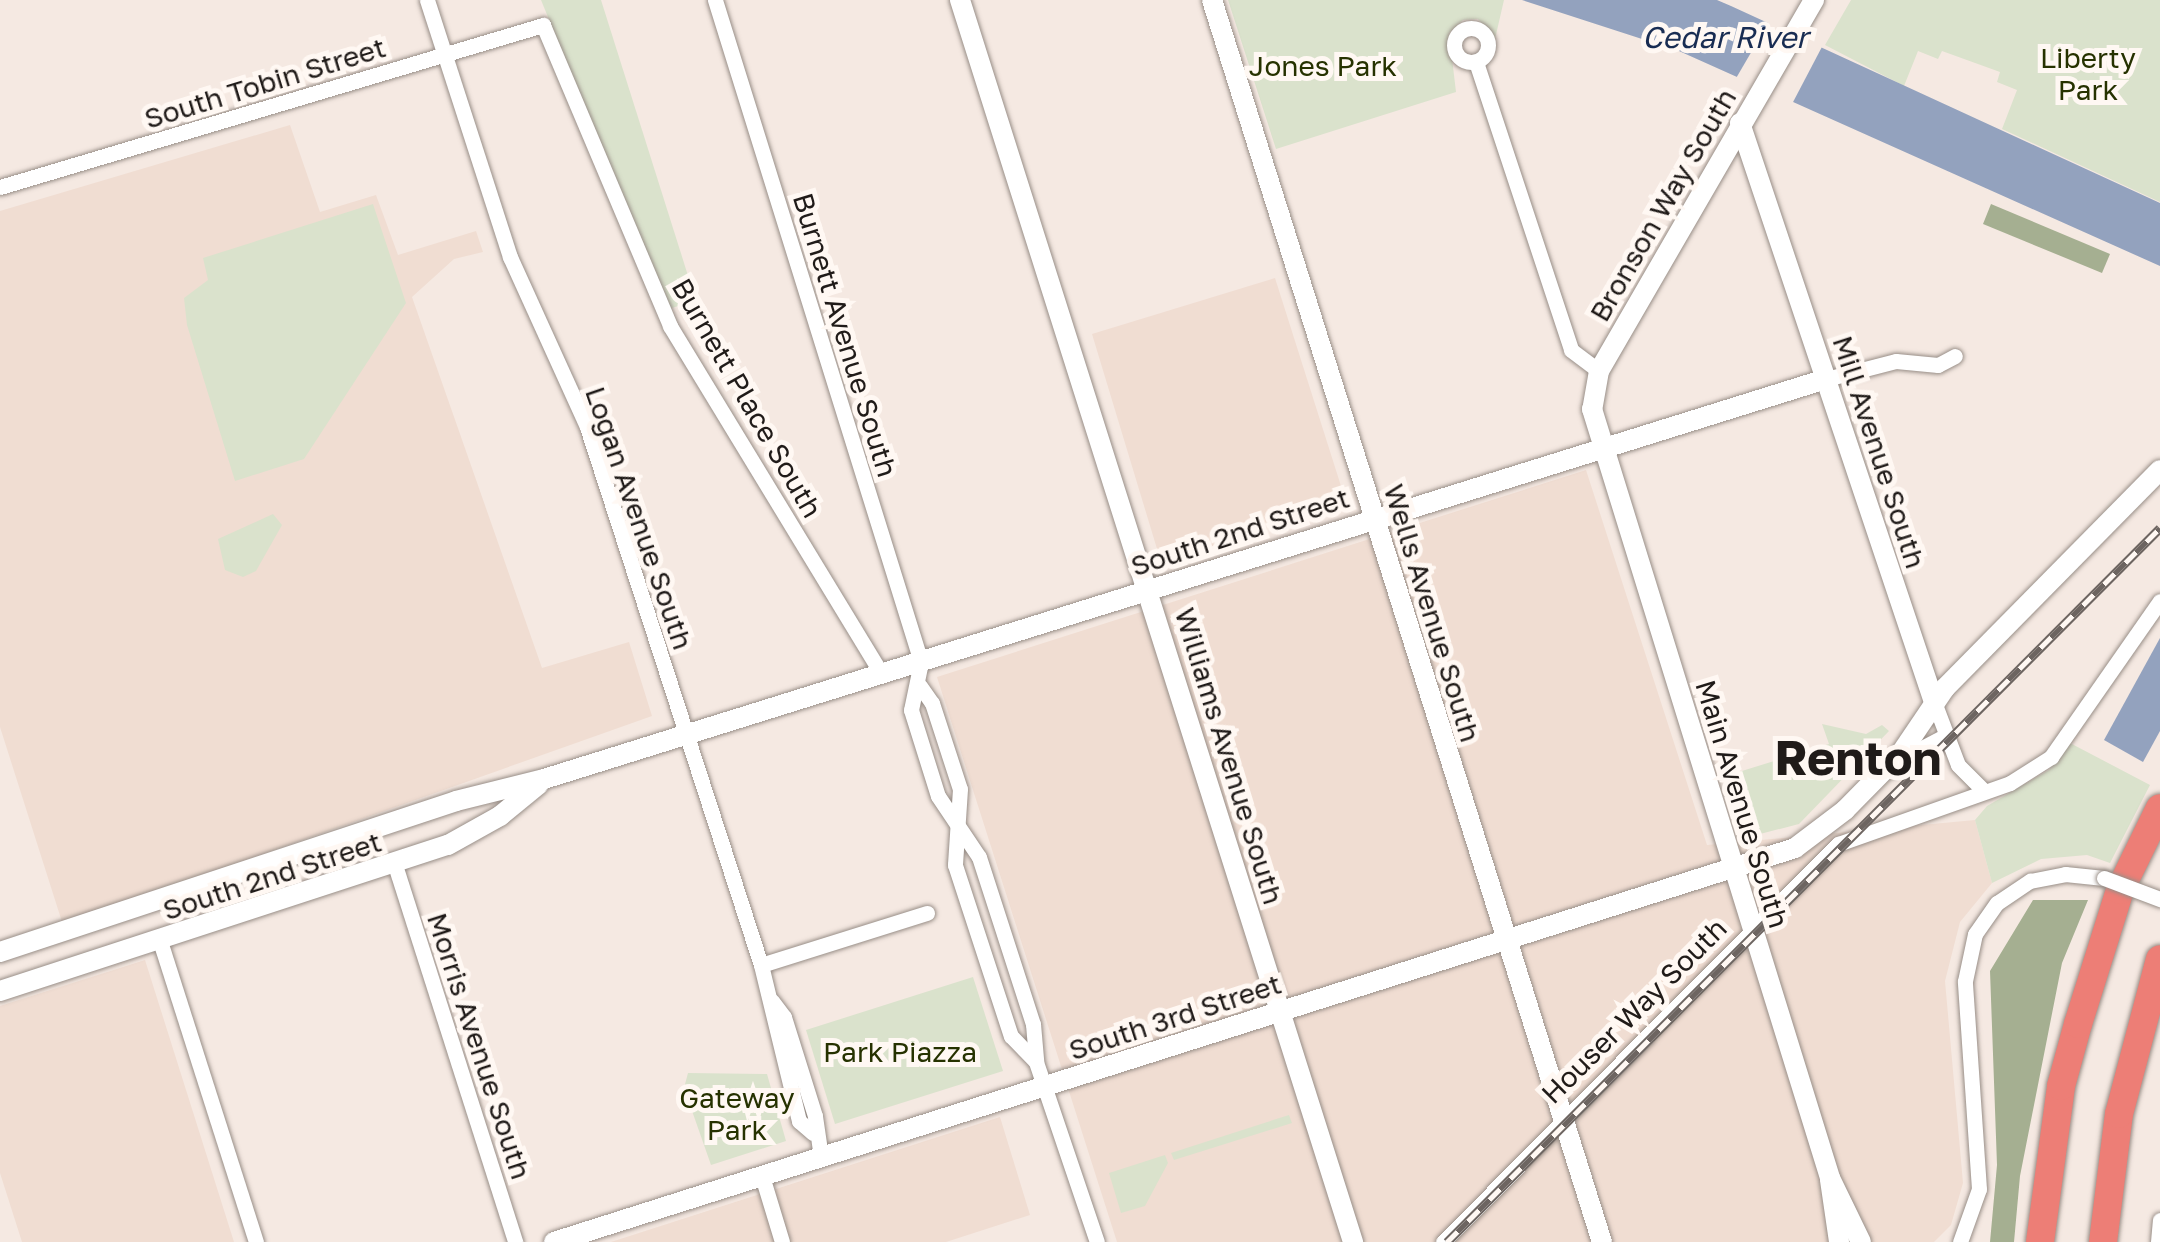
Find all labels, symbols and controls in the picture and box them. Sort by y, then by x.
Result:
water label: Cedar River [1642,19,1808,55]
street label: South Tobin Street [140,30,390,136]
park label: Liberty Park [2040,41,2136,107]
park label: Jones Park [1249,49,1397,83]
street label: Bronson Way South [1583,83,1743,327]
street label: Burnett Avenue South [786,189,904,481]
street label: Burnett Place South [665,272,829,524]
street label: Mill Avenue South [1826,332,1932,572]
street label: Logan Avenue South [578,382,700,654]
street label: Wells Avenue South [1377,480,1487,746]
street label: South 2nd Street [1127,481,1353,583]
street label: Williams Avenue South [1168,604,1290,908]
street label: Main Avenue South [1688,676,1796,932]
district label: Renton [1774,729,1942,787]
street label: South 2nd Street [159,825,385,927]
street label: Morris Avenue South [420,909,538,1183]
street label: Houser Way South [1535,912,1733,1110]
street label: South 3rd Street [1065,967,1285,1067]
park label: Park Piazza [823,1035,977,1069]
park label: Gateway Park [679,1081,795,1147]

